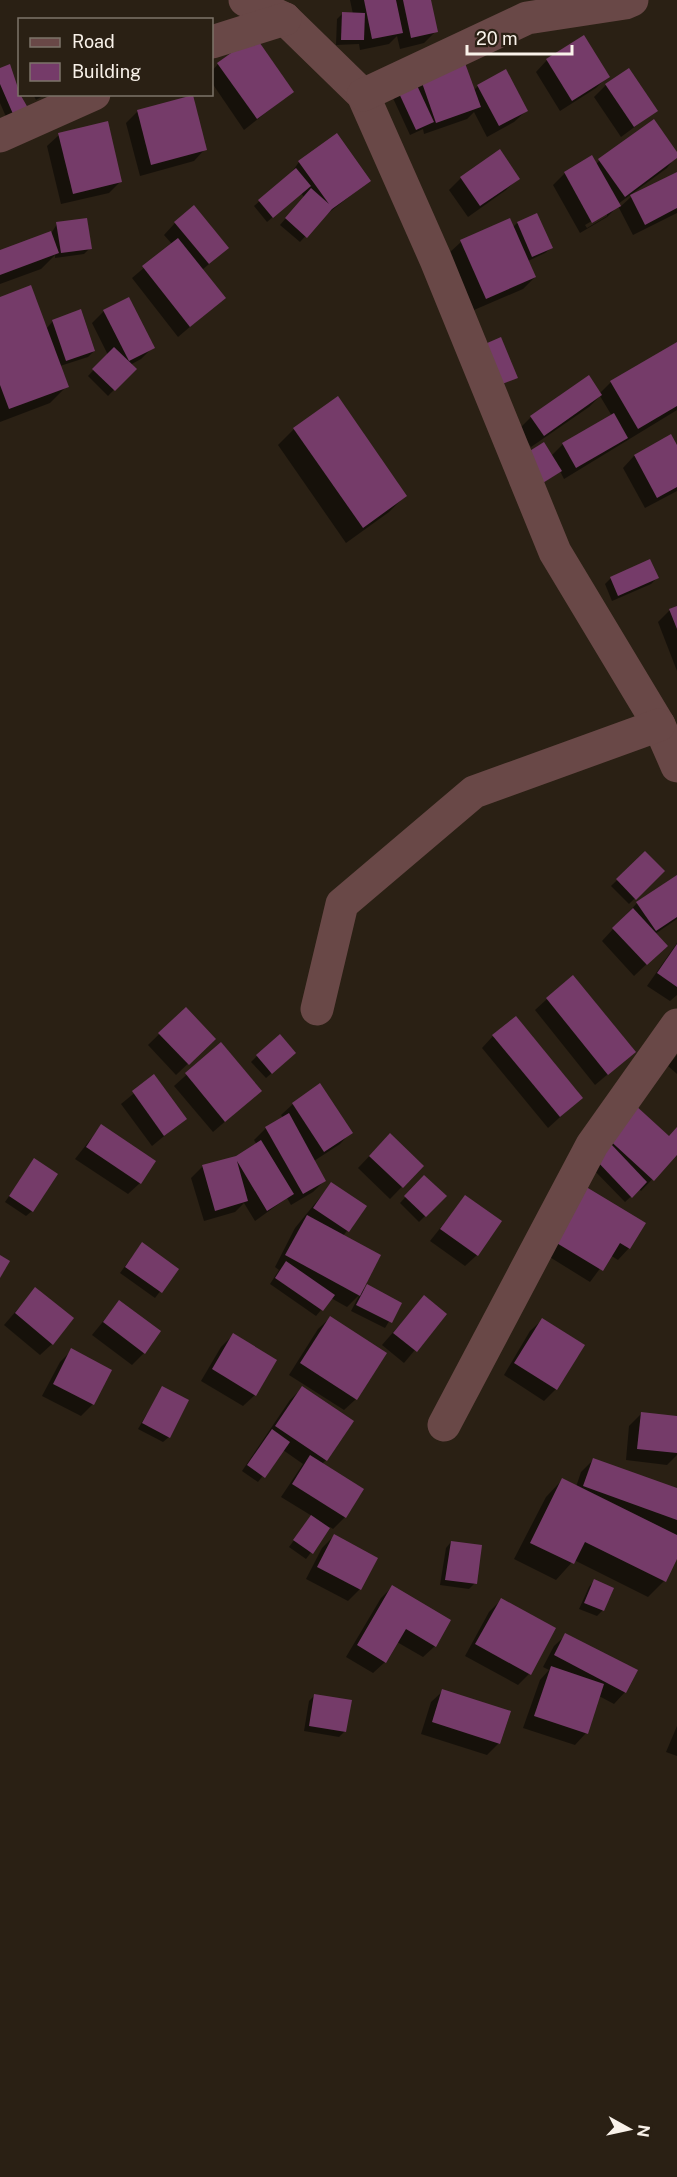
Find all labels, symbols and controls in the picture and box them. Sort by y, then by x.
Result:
legend [18,18,213,96]
scale bar [467,18,572,56]
text: 20 m [476,28,518,49]
text: Road [72,31,115,52]
text: Building [72,61,141,82]
north arrow [599,2099,659,2159]
text: N [633,2123,654,2139]

